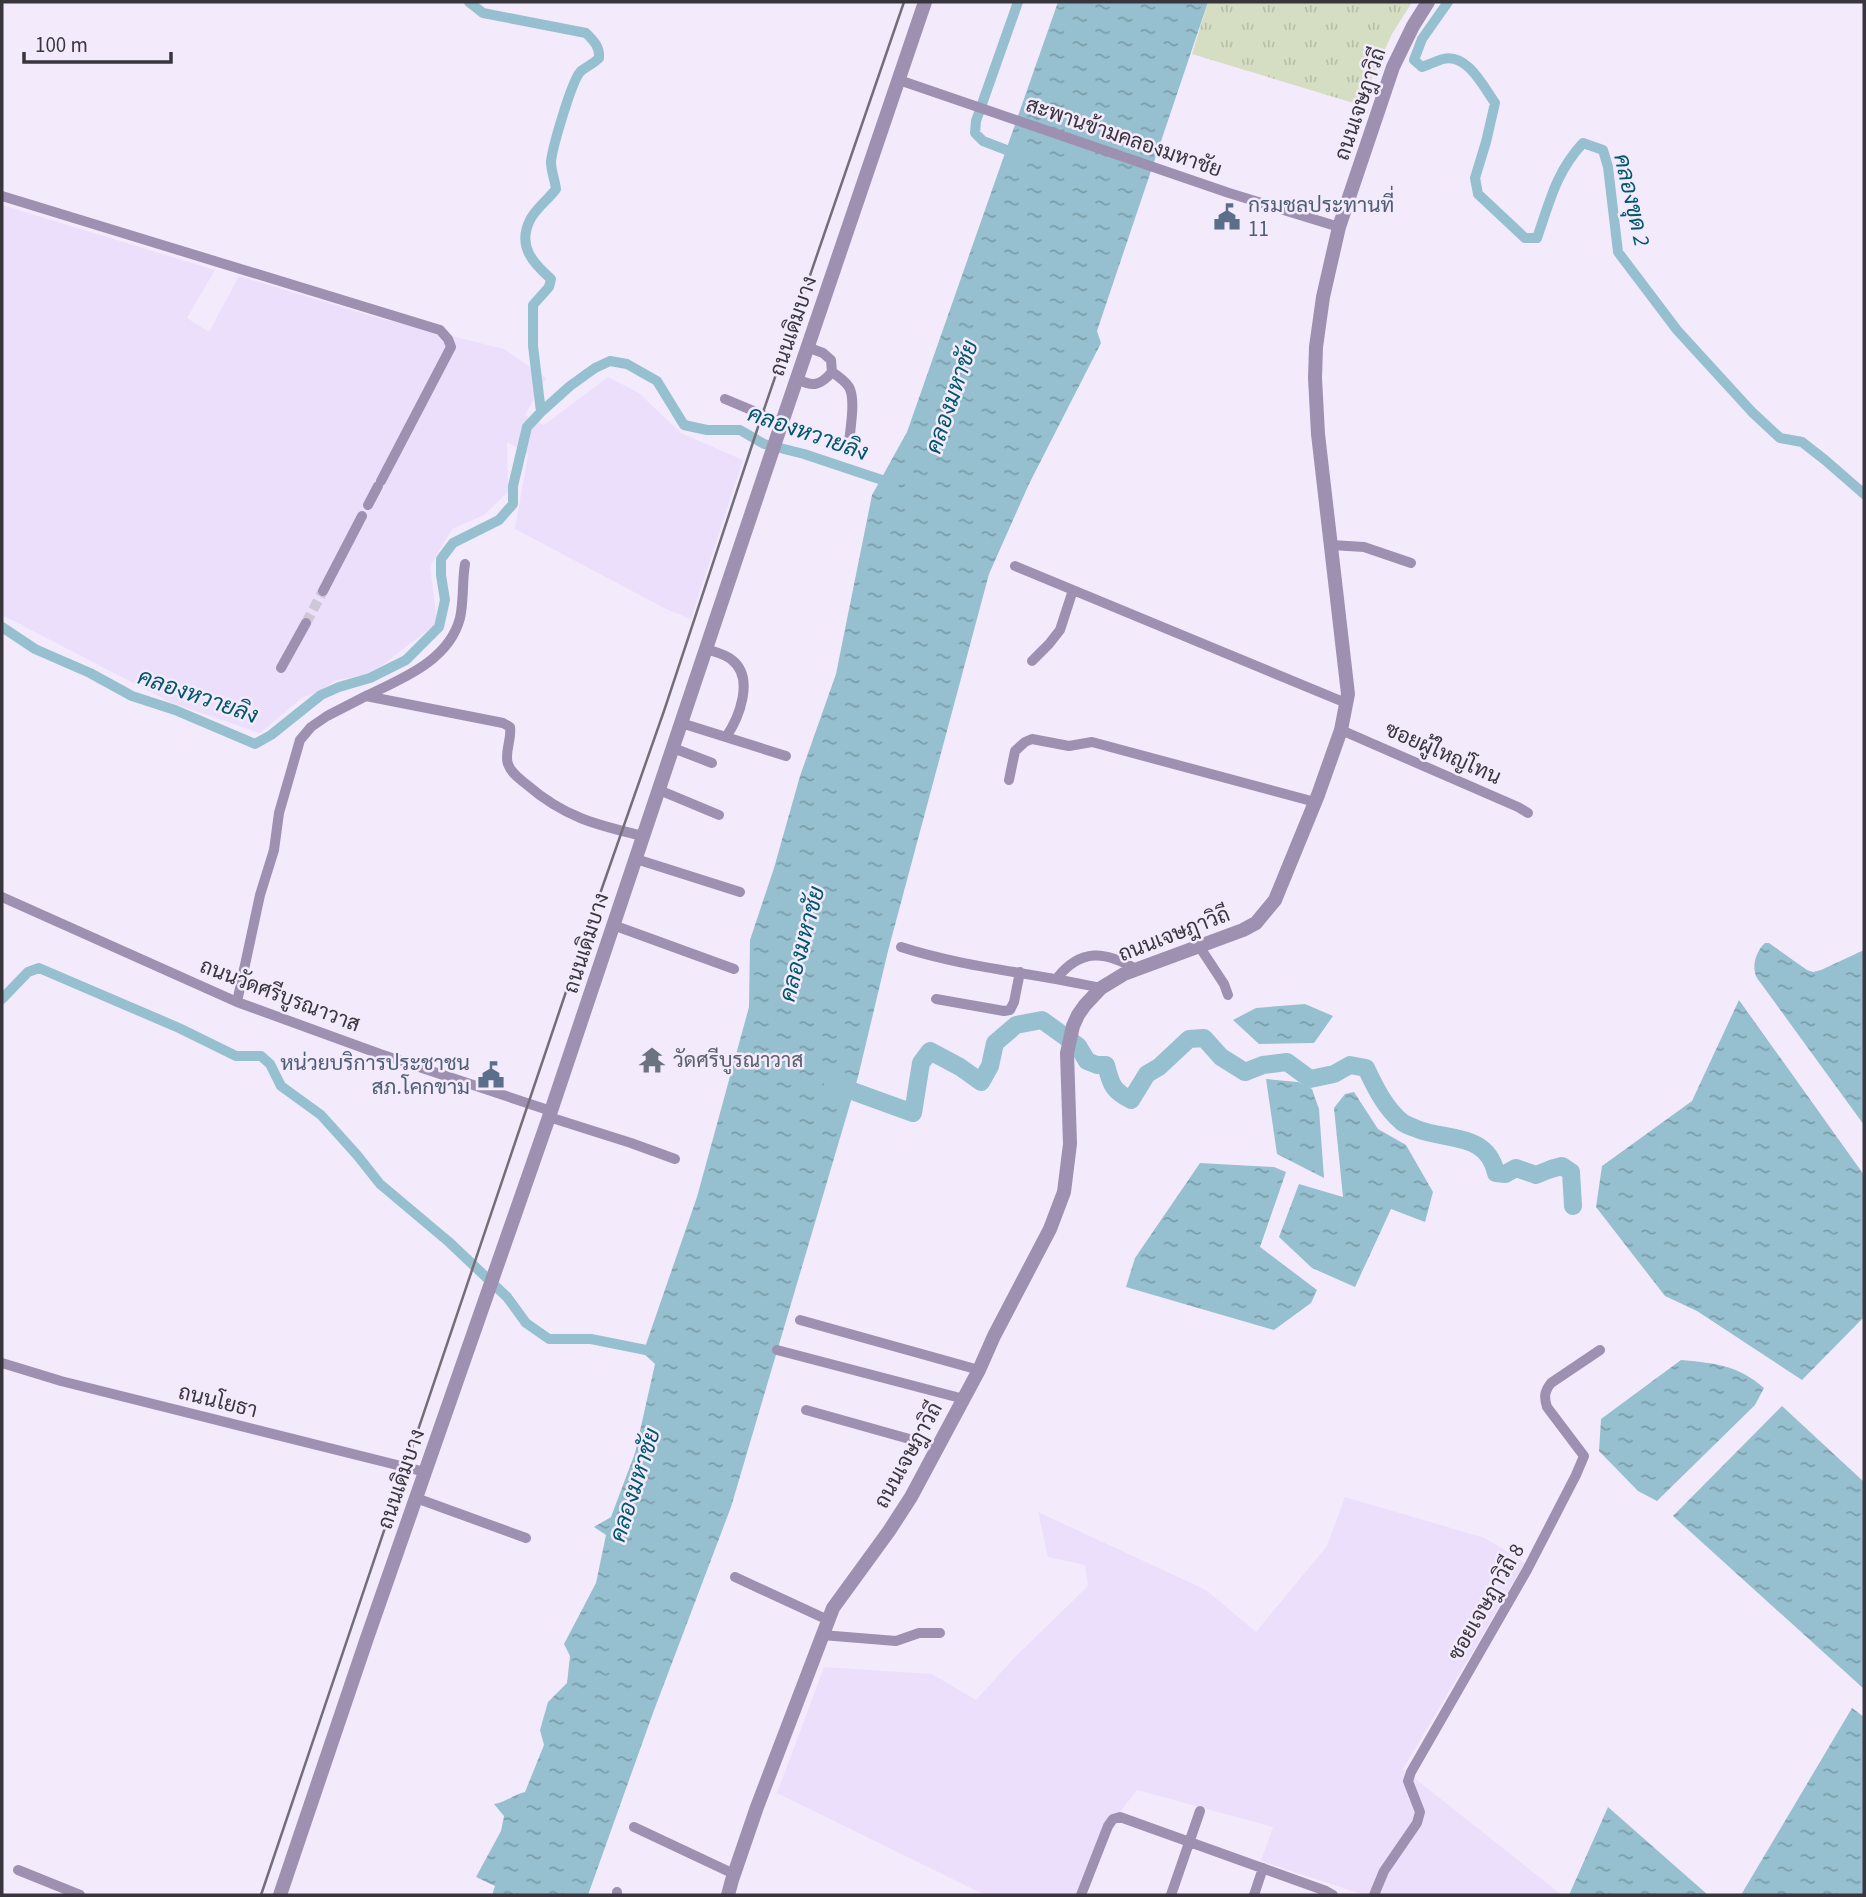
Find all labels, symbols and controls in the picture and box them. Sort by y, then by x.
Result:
scale bar [24,21,172,65]
text: 100 m [35,30,88,60]
street label: ถนนเจษฎาวิถี [1327,44,1393,164]
street label: สะพานข้ามคลองมหาชัย [1022,89,1226,185]
water label: คลองขุด 2 [1605,150,1659,250]
place label: กรมชลประทานที่ 11 [1248,185,1394,244]
public building icon: กรมชลประทานที่ 11 [1212,202,1242,232]
street label: ถนนเดิมบาง [762,272,824,380]
water label: คลองมหาชัย [917,336,987,458]
water label: คลองหวายลิง [743,397,873,469]
water label: คลองหวายลิง [133,660,263,732]
street label: ซอยผู้ใหญ่โทน [1380,714,1506,792]
water label: คลองมหาชัย [771,883,833,1005]
street label: ถนนเดิมบาง [556,889,616,997]
street label: ถนนเจษฎาวิถี [1114,899,1234,969]
street label: ถนนวัดศรีบูรณาวาส [196,951,364,1039]
temple icon: วัดศรีบูรณาวาส [637,1045,667,1075]
place label: วัดศรีบูรณาวาส [673,1045,803,1075]
place label: หน่วยบริการประชาชน สภ.โคกขาม [280,1048,470,1102]
public building icon: หน่วยบริการประชาชน สภ.โคกขาม [476,1060,506,1090]
street label: ถนนโยธา [175,1377,261,1425]
street label: ถนนเจษฎาวิถี [866,1396,950,1514]
water label: คลองมหาชัย [601,1424,669,1546]
street label: ถนนเดิมบาง [370,1425,432,1533]
street label: ซอยเจษฎาวิถี 8 [1440,1538,1532,1666]

